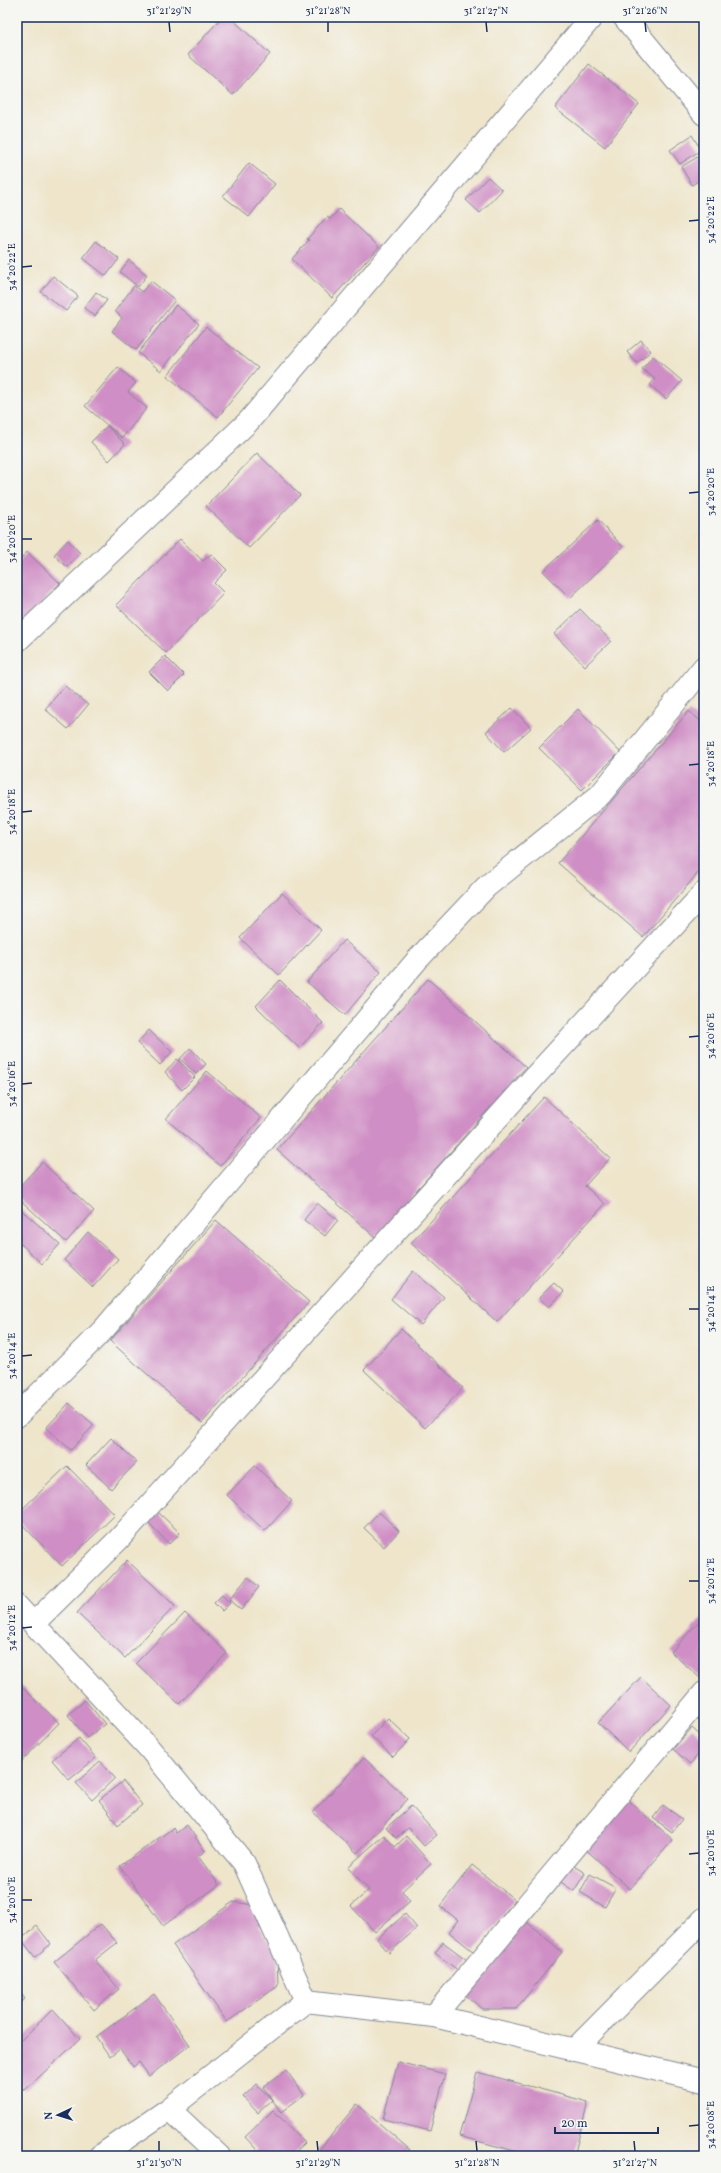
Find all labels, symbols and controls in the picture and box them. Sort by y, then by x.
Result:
text: 31°21'29"N [147,4,192,18]
text: 31°21'28"N [305,4,351,18]
text: 31°21'27"N [464,4,509,18]
text: 31°21'26"N [622,4,668,18]
text: 34°20'22"E [704,196,718,244]
text: 34°20'22"E [5,243,19,291]
text: 34°20'20"E [704,468,718,516]
text: 34°20'20"E [5,515,19,563]
text: 34°20'18"E [704,741,718,787]
text: 34°20'18"E [5,789,19,835]
text: 34°20'16"E [704,1013,718,1059]
text: 34°20'16"E [5,1061,19,1107]
text: 34°20'14"E [704,1286,718,1332]
text: 34°20'14"E [5,1333,19,1379]
text: 34°20'12"E [704,1558,718,1604]
text: 34°20'12"E [5,1605,19,1651]
text: 34°20'10"E [704,1830,718,1876]
text: 34°20'10"E [5,1877,19,1923]
north arrow [38,2095,78,2135]
text: 34°20'08"E [704,2101,718,2149]
scale bar [555,2109,658,2135]
text: N [42,2111,57,2120]
text: 20 m [561,2116,588,2132]
text: 31°21'30"N [136,2156,182,2170]
text: 31°21'29"N [296,2156,341,2170]
text: 31°21'28"N [454,2156,500,2170]
text: 31°21'27"N [613,2156,658,2170]

